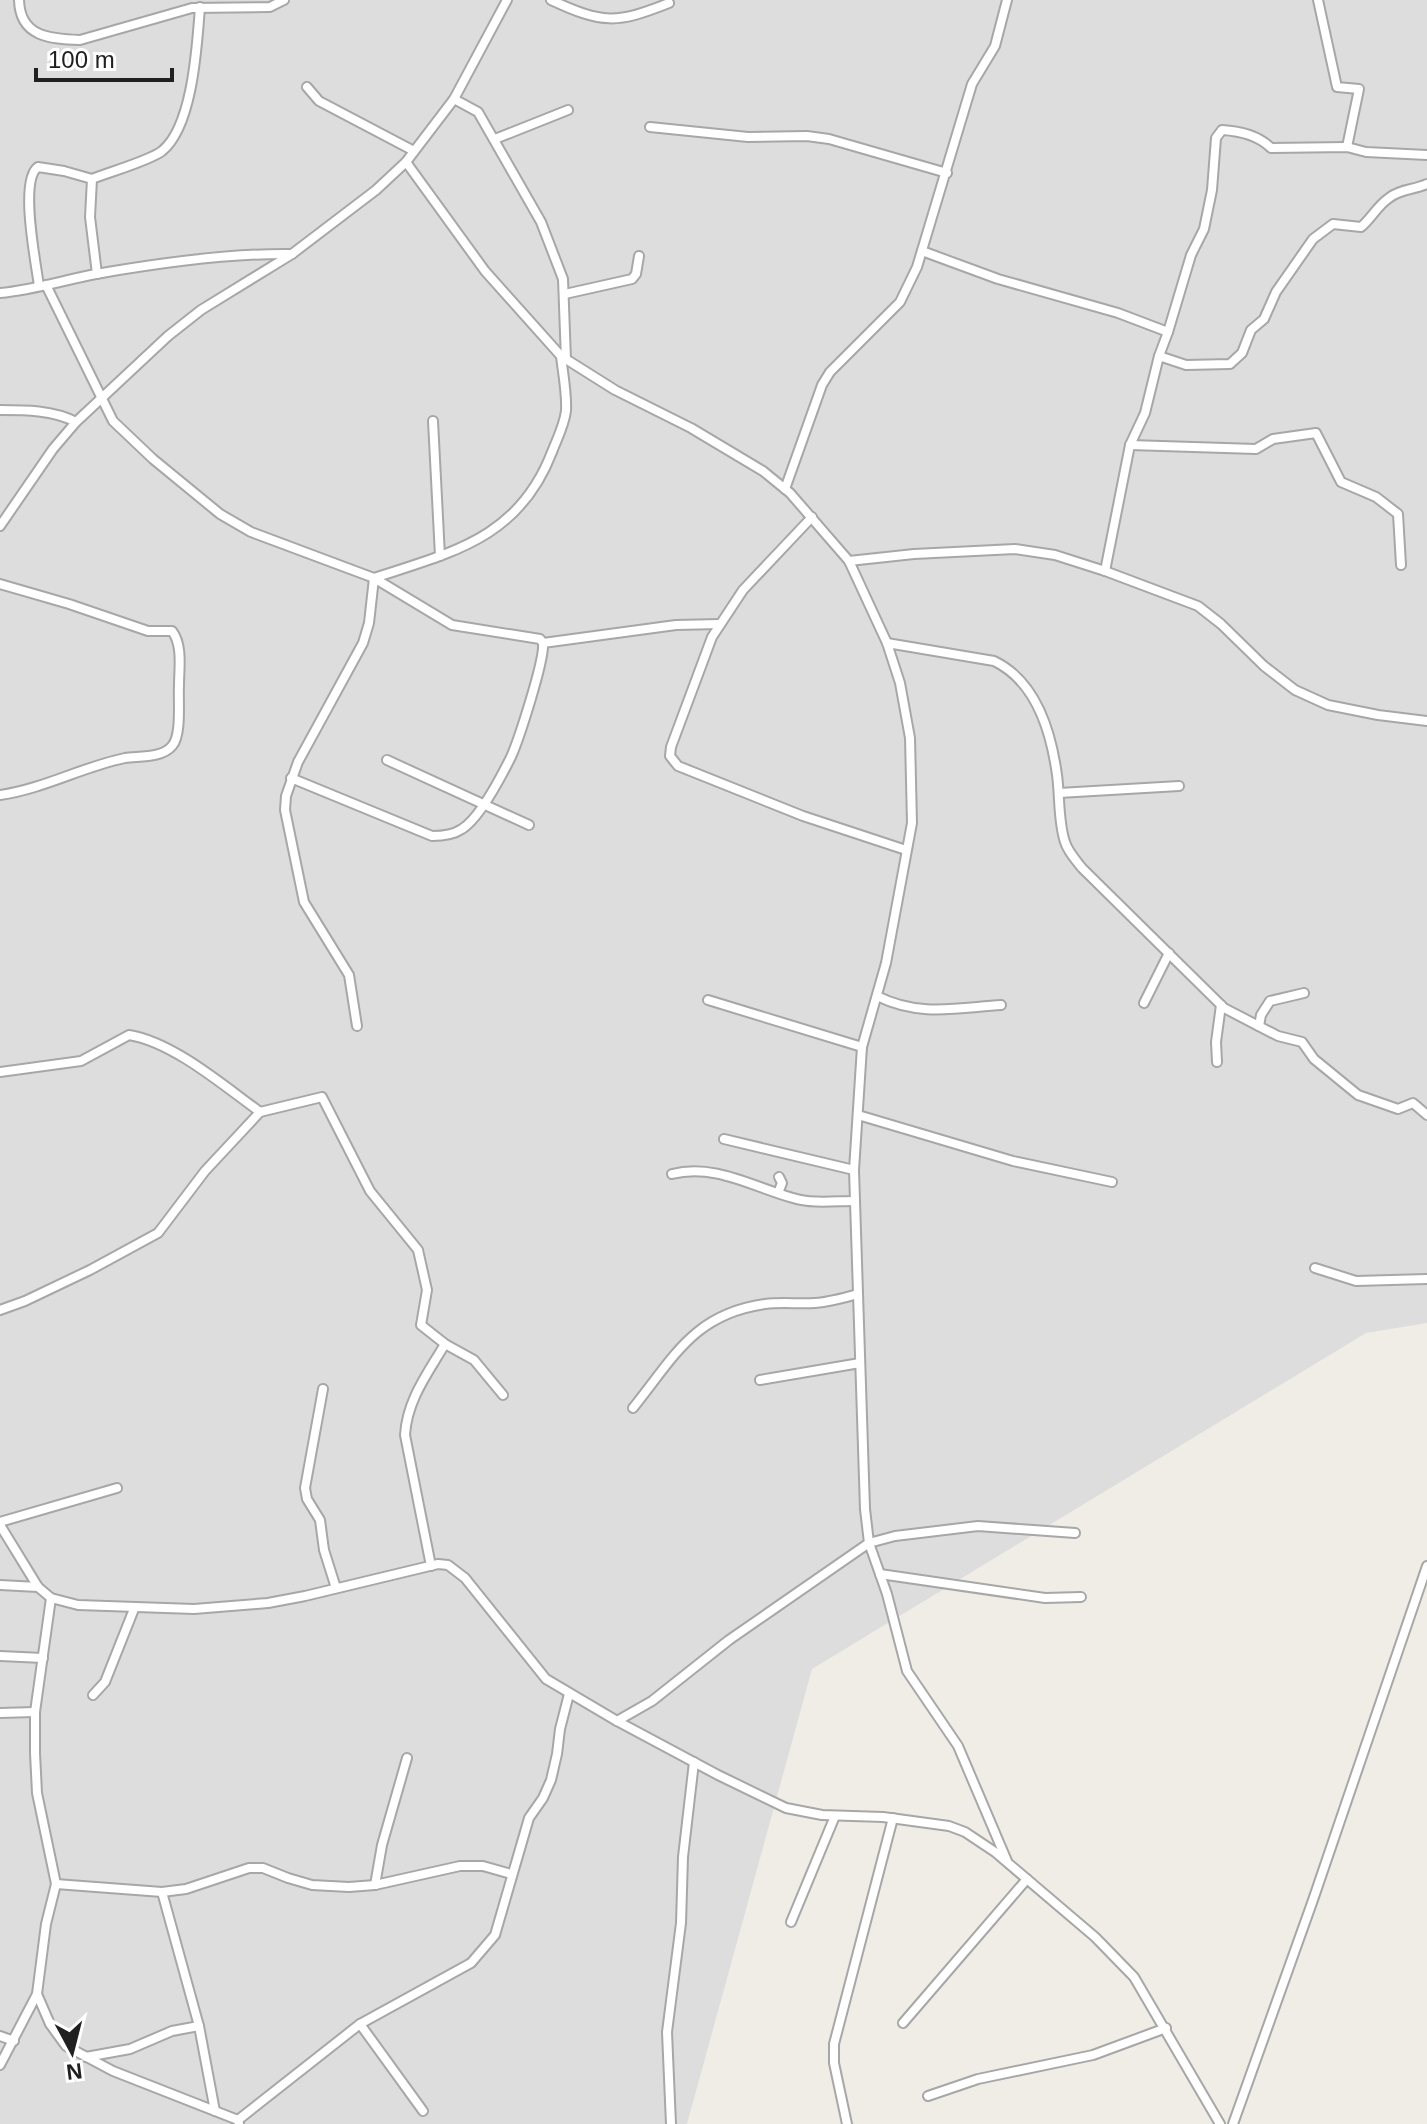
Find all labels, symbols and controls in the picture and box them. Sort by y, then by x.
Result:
scale bar [36,32,172,82]
text: 100 m [48,46,115,73]
north arrow [32,2012,112,2092]
text: N [65,2058,84,2085]

